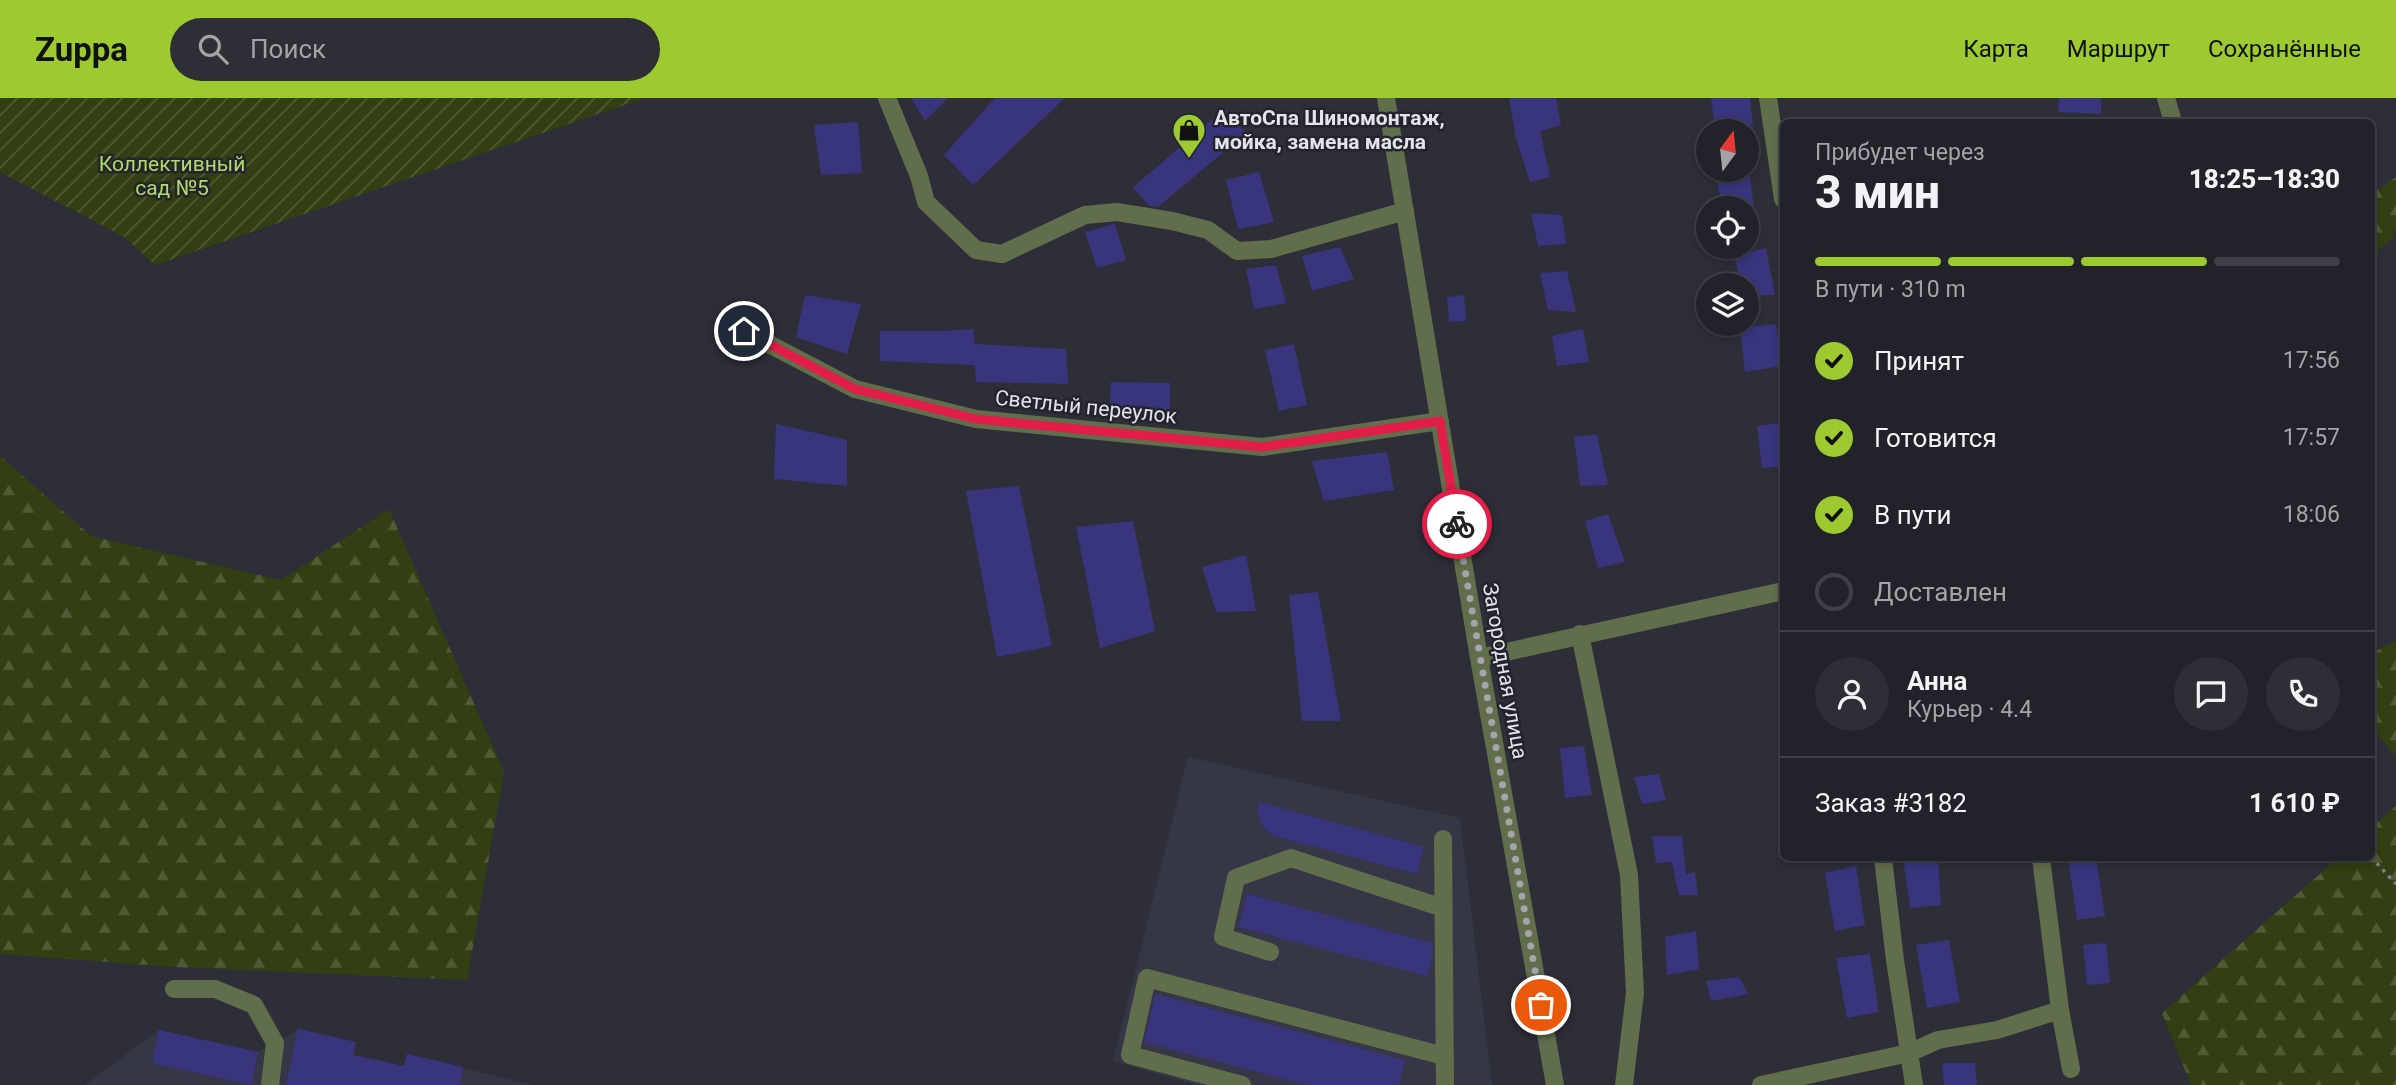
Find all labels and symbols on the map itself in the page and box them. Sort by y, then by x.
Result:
place label: АвтоСпа Шиномонтаж, мойка, замена масла [1214,106,1445,154]
shop icon: АвтоСпа Шиномонтаж, мойка, замена масла [1170,111,1208,160]
north arrow [1696,119,1759,182]
park label: Коллективный сад №5 [99,152,245,200]
pin [714,301,774,361]
street label: Светлый переулок [994,386,1179,429]
courier [1422,489,1492,559]
street label: Загородная улица [1478,581,1532,761]
pin [1511,975,1571,1035]

